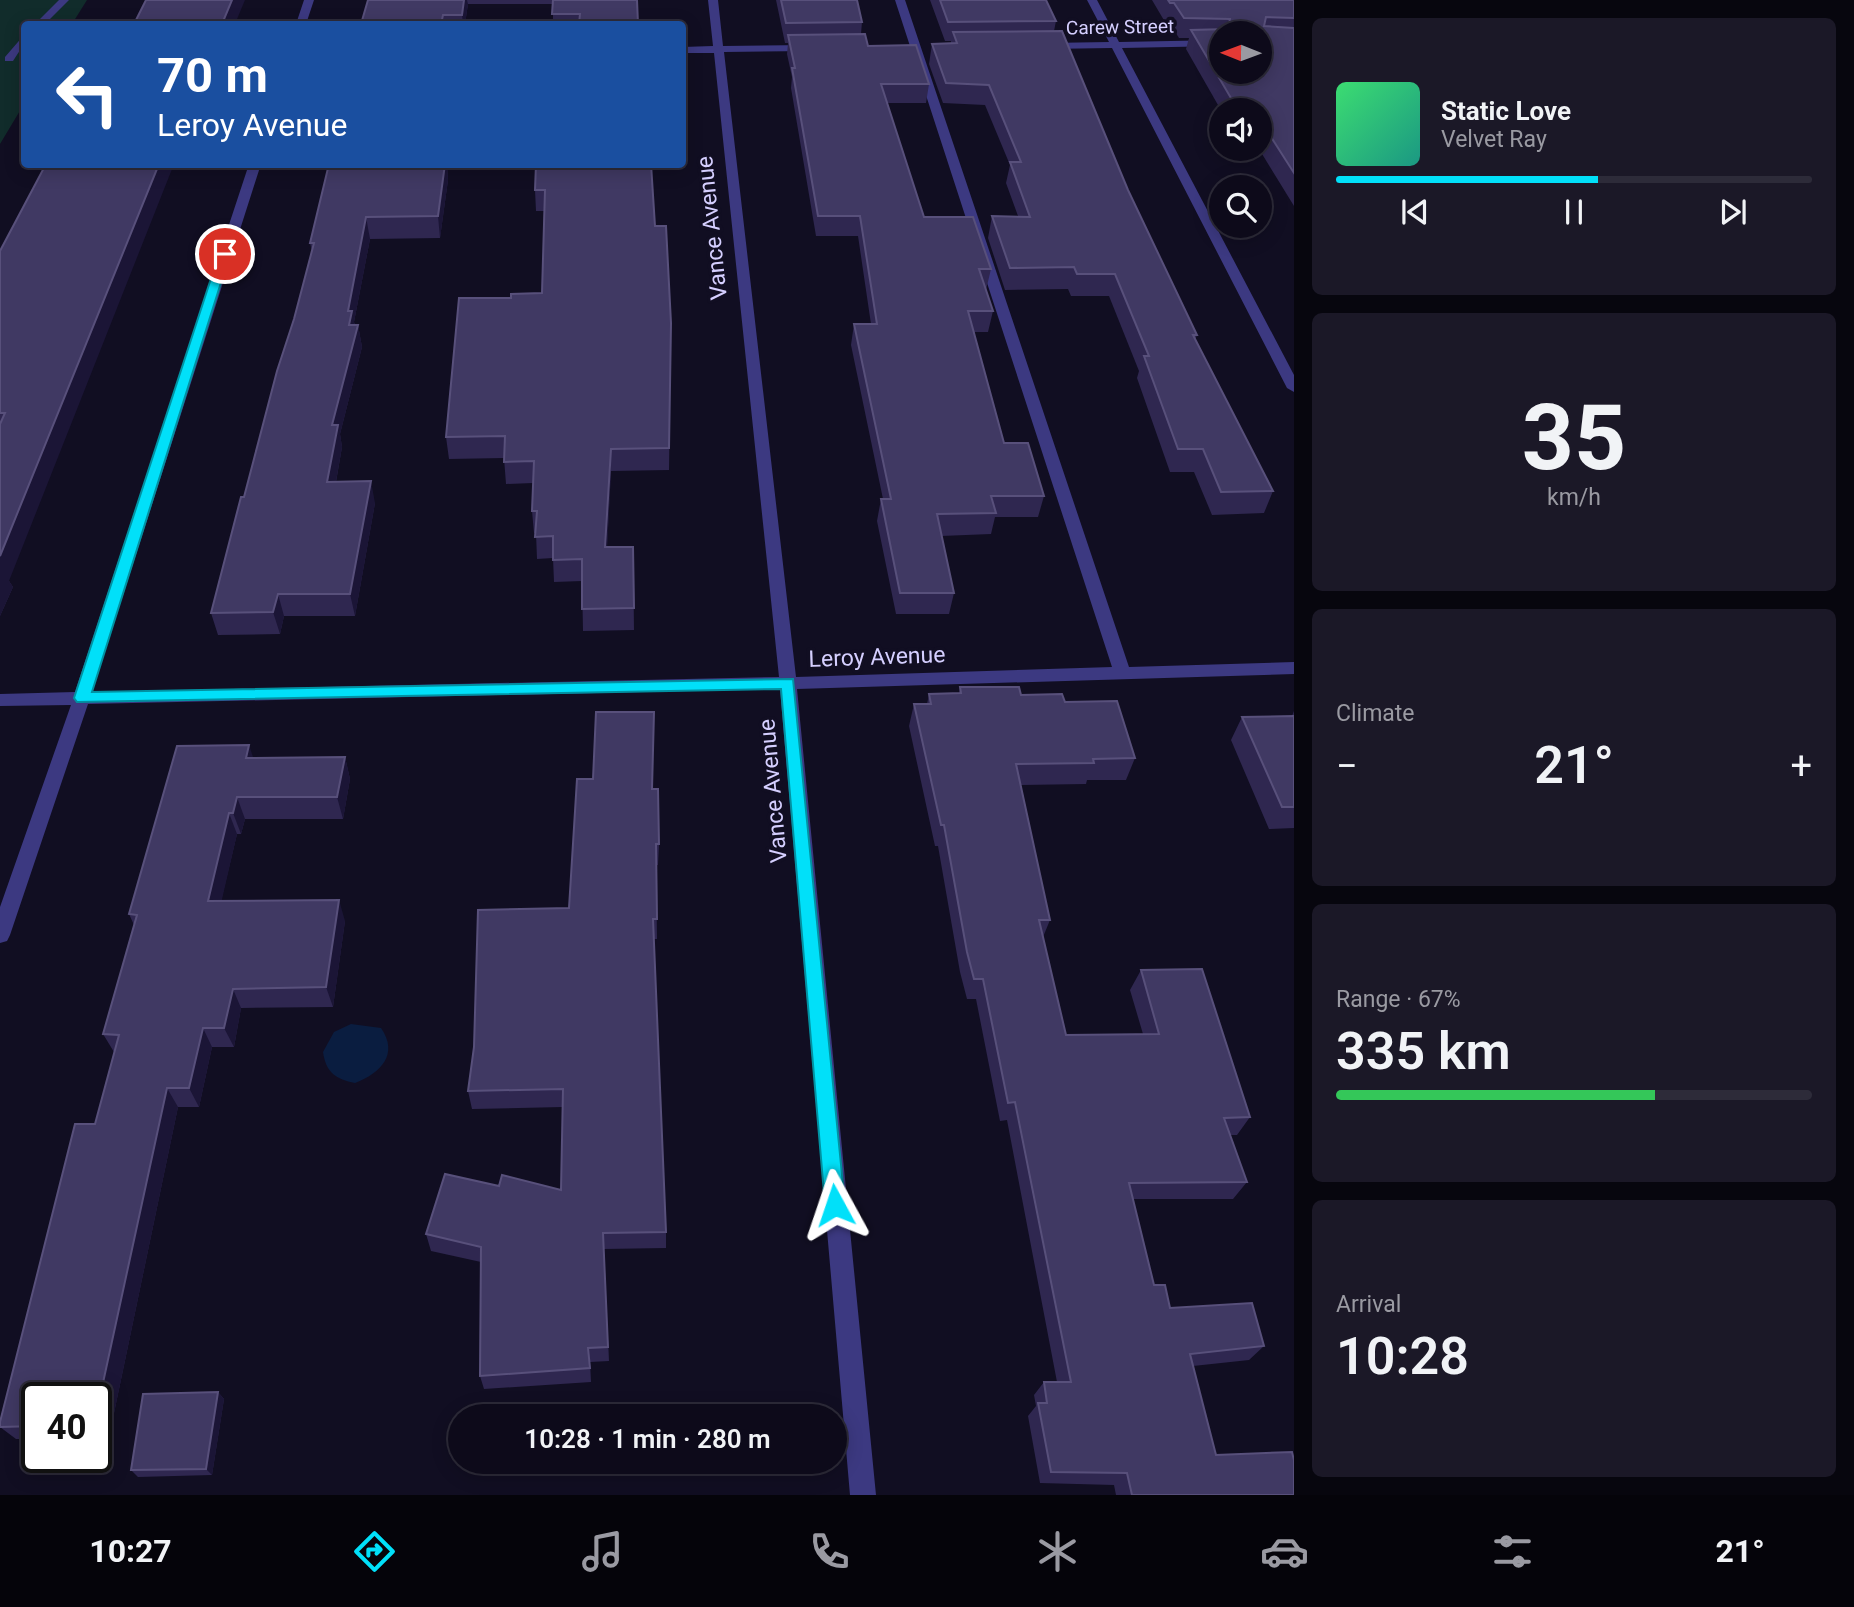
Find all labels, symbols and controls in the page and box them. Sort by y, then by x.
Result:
street label: Carew Street [1066,15,1174,39]
north arrow [1209,21,1272,84]
map controls [1209,21,1272,238]
text: 70 m [157,47,268,104]
icon: left [42,49,133,140]
text: Static Love [1441,96,1571,126]
button: sound [1209,98,1272,161]
text: Leroy Avenue [157,106,347,144]
text: Velvet Ray [1441,126,1547,153]
street label: Vance Avenue [691,155,733,301]
button: search [1209,175,1272,238]
icon: previous [1396,193,1434,231]
icon: pause [1555,193,1593,231]
icon: next [1714,193,1752,231]
pin [195,224,255,284]
icon: arrive [206,235,244,273]
text: 35 [1522,385,1626,491]
text: km/h [1547,484,1601,511]
street label: Leroy Avenue [808,641,946,673]
text: Climate [1336,700,1415,727]
street label: Vance Avenue [753,718,793,864]
text: 21° [1534,735,1614,796]
text: − [1336,744,1358,788]
text: + [1790,744,1812,788]
text: Range · 67% [1336,986,1461,1013]
text: 335 km [1336,1021,1511,1082]
position arrow [798,1168,872,1242]
text: Arrival [1336,1291,1401,1318]
text: 10:28 [1336,1326,1469,1387]
speed limit sign: 40 [21,1382,112,1473]
text: 10:28 · 1 min · 280 m [524,1424,771,1454]
icon: directions [350,1527,399,1576]
icon: music [578,1527,627,1576]
icon: phone [805,1527,854,1576]
icon: climate [1033,1527,1082,1576]
icon: car [1260,1527,1309,1576]
icon: filters [1488,1527,1537,1576]
text: 10:27 [89,1532,172,1570]
text: 21° [1715,1532,1765,1570]

